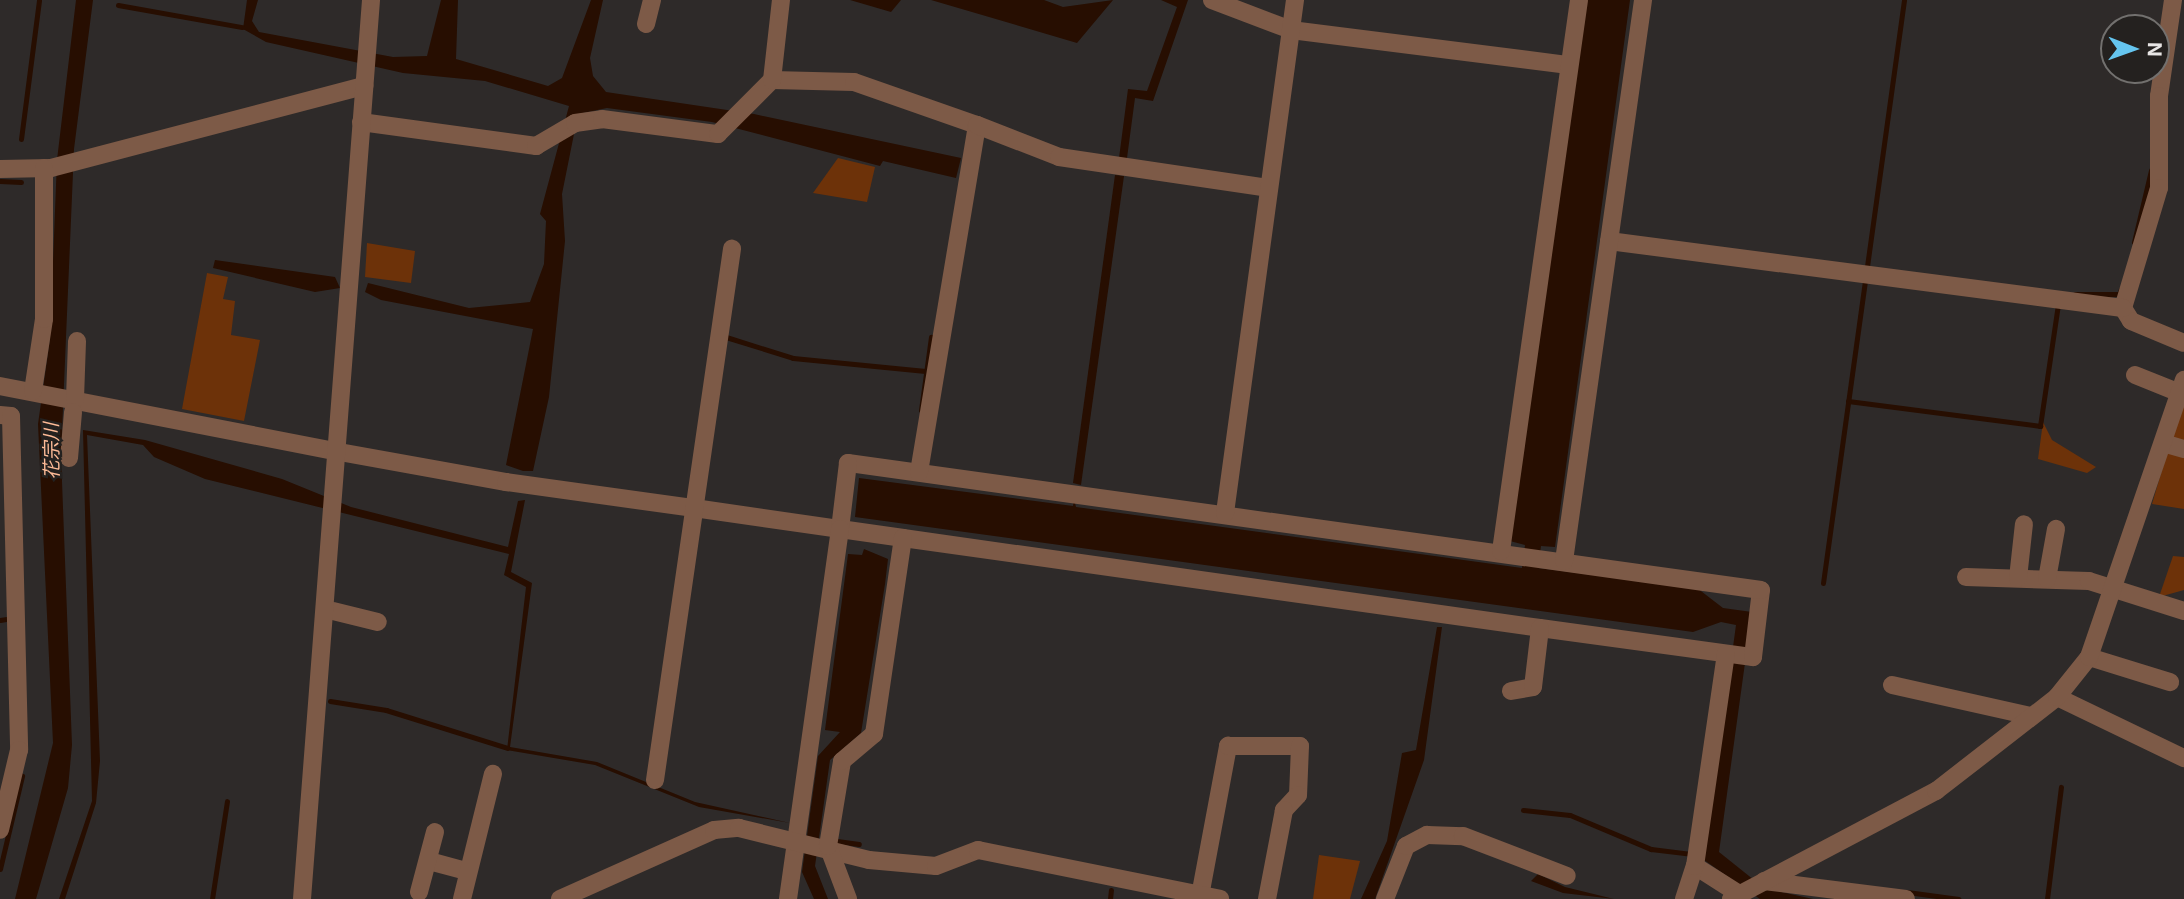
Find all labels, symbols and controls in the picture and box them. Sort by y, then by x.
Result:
north arrow [2100,14,2170,84]
text: N [2143,42,2166,57]
water label: 花宗川 [40,422,64,480]

